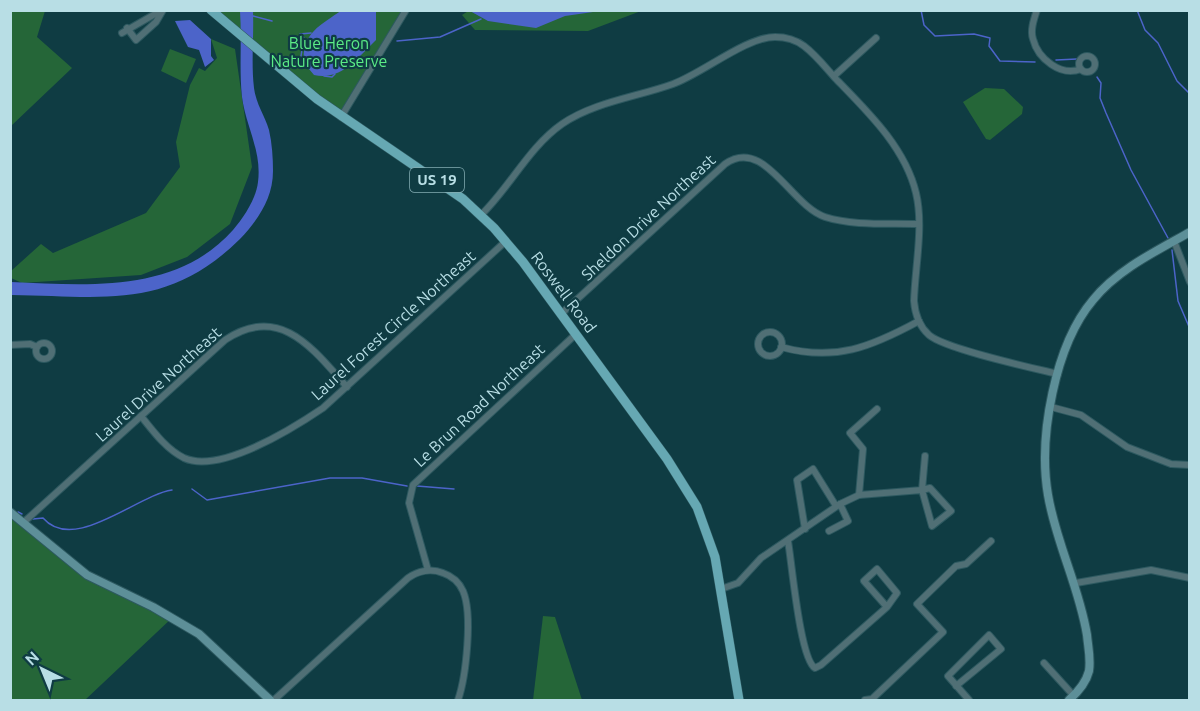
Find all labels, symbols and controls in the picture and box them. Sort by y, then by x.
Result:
park label: Blue Heron Nature Preserve [271,34,387,70]
street label: Sheldon Drive Northeast [577,150,719,284]
road number: US 19 [410,168,464,192]
street label: Laurel Forest Circle Northeast [307,246,479,403]
street label: Roswell Road [528,248,600,336]
street label: Laurel Drive Northeast [92,323,225,445]
street label: Le Brun Road Northeast [410,339,549,470]
north arrow [12,639,72,699]
text: N [21,647,42,669]

